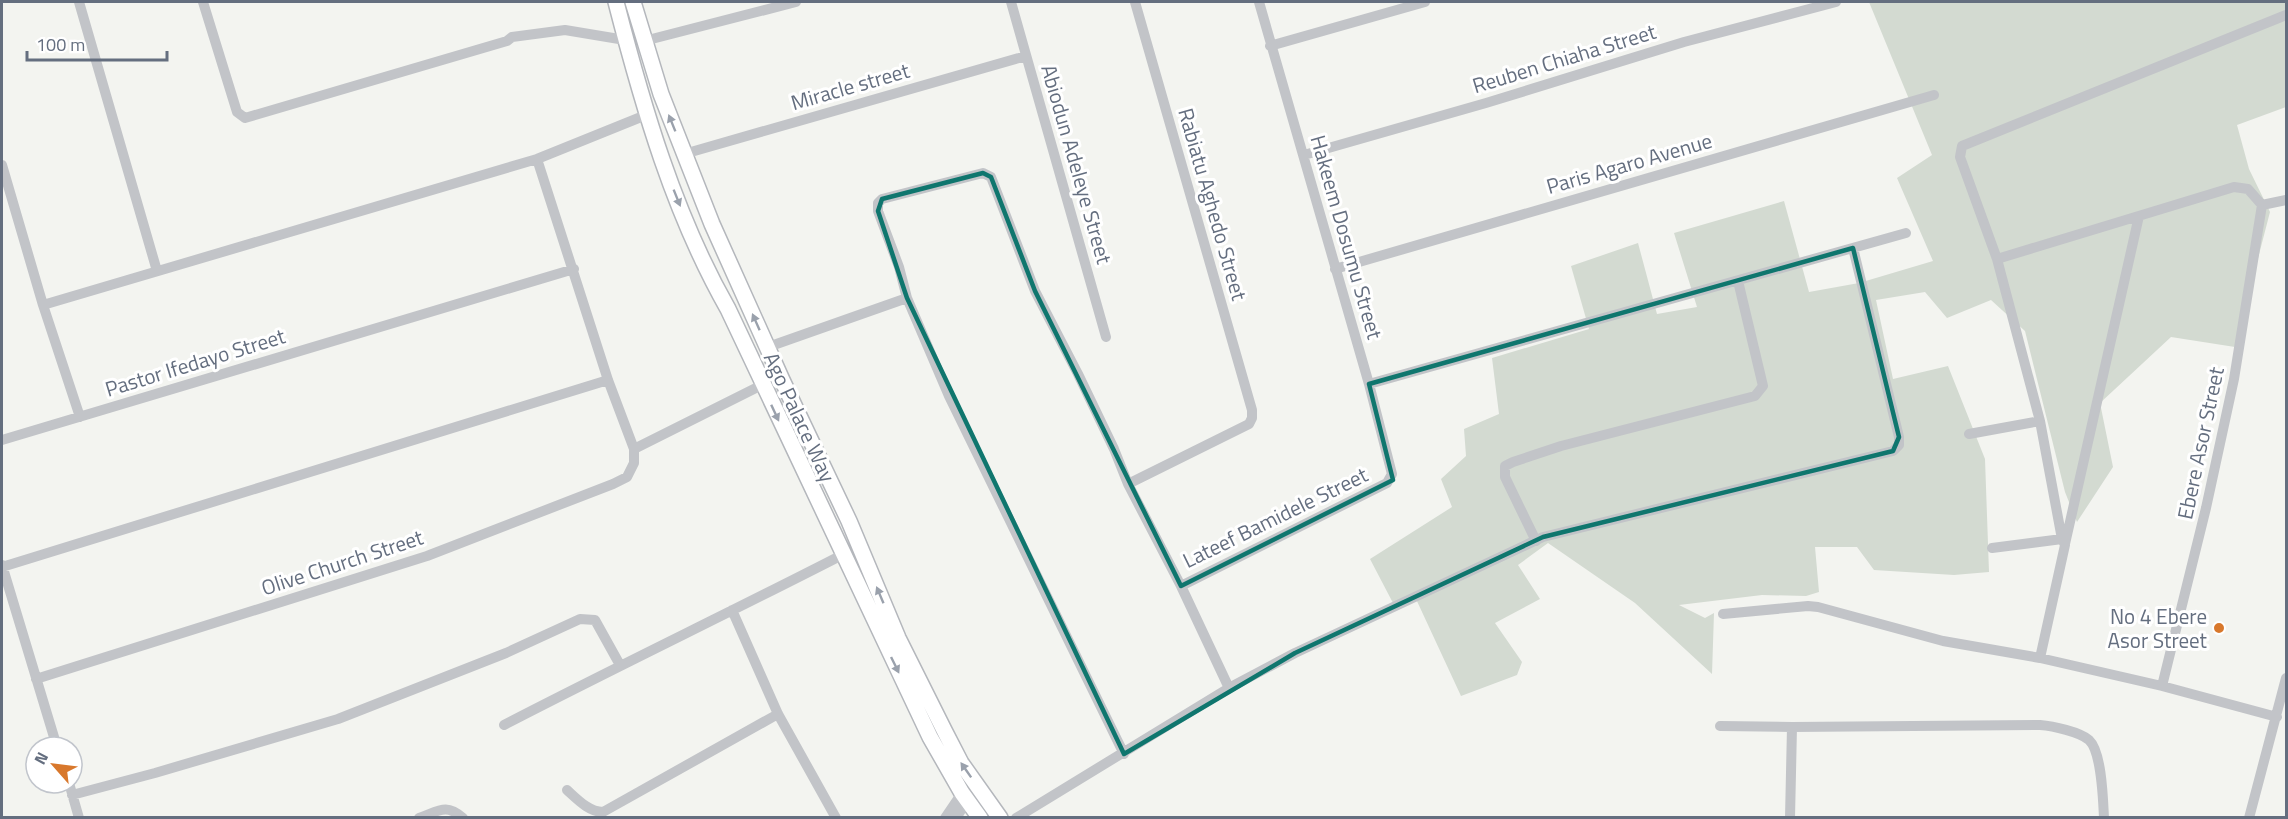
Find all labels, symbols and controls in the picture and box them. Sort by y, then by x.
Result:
street label: Reuben Chiaha Street [1468,15,1660,101]
scale bar [27,24,166,62]
text: 100 m [36,31,85,58]
street label: Miracle street [787,54,914,118]
street label: Abiodun Adeleye Street [1033,61,1121,268]
street label: Rabiatu Aghedo Street [1170,104,1256,305]
one-way arrow [667,114,676,132]
street label: Paris Agaro Avenue [1542,124,1716,202]
street label: Hakeem Dosumu Street [1303,131,1392,343]
one-way arrow [672,189,682,207]
one-way arrow [752,314,761,331]
street label: Pastor Ifedayo Street [101,319,290,405]
street label: Ago Palace Way [756,347,844,487]
street label: Ebere Asor Street [2168,363,2232,522]
one-way arrow [771,404,780,421]
street label: Lateef Bamidele Street [1177,458,1373,576]
street label: Olive Church Street [257,521,428,603]
one-way arrow [875,586,885,604]
place label: No 4 Ebere Asor Street [2108,600,2208,656]
marker: No 4 Ebere Asor Street [2212,621,2226,635]
one-way arrow [891,656,900,673]
north arrow [24,735,84,795]
text: N [28,747,54,768]
one-way arrow [961,761,972,778]

